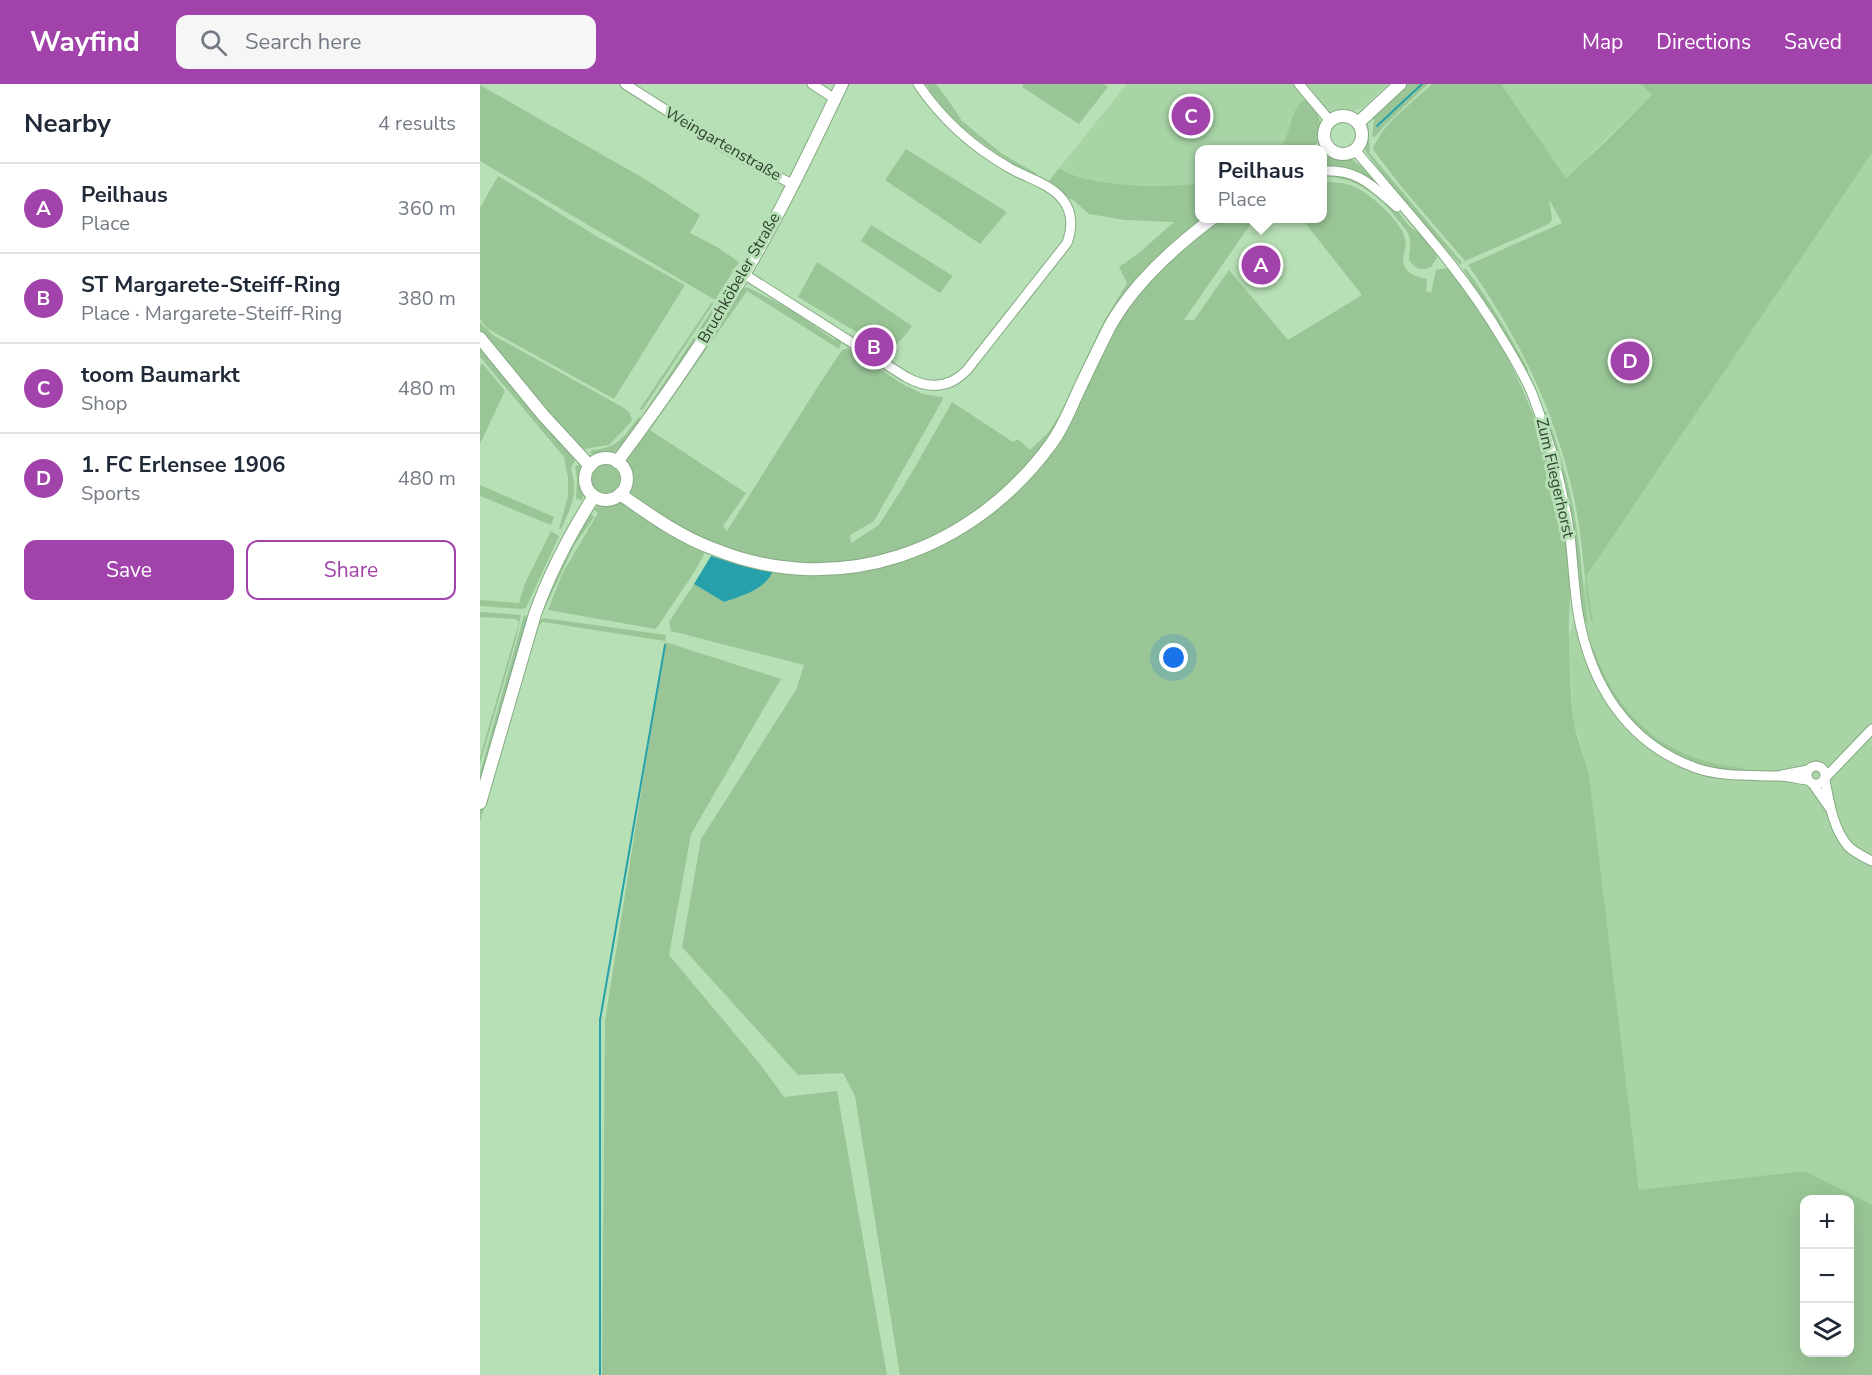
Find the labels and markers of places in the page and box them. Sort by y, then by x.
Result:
pin: C [1172,93,1210,138]
pin: A [1242,242,1280,288]
pin: B [854,324,894,370]
pin: D [1610,338,1650,384]

